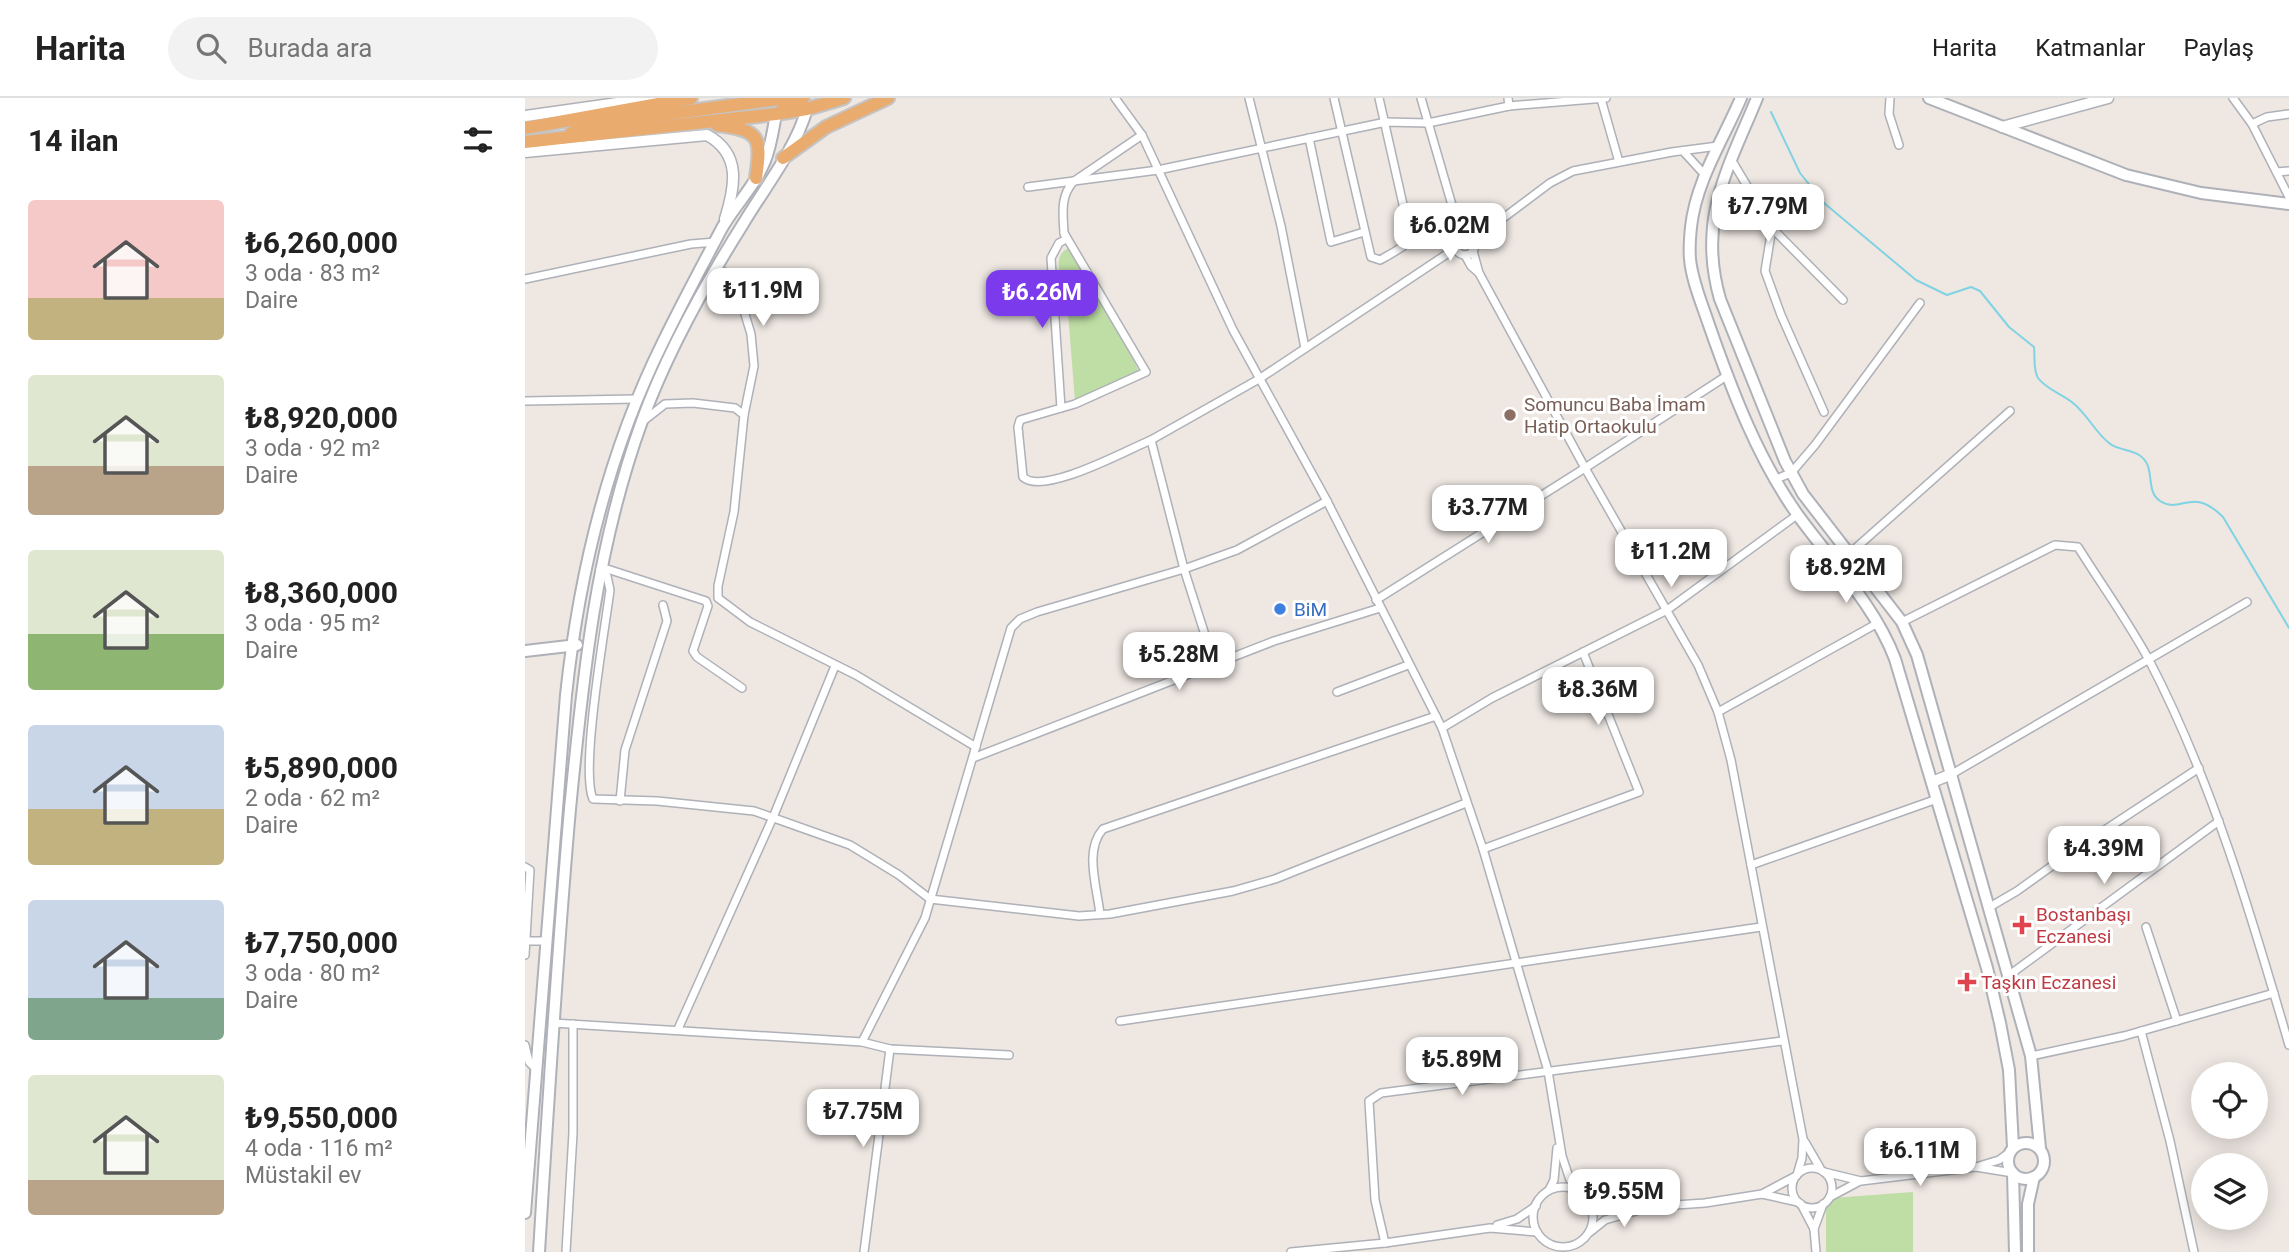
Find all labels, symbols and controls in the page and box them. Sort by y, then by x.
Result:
search box [168,17,658,80]
text: Harita [35,29,126,68]
icon: search [192,29,230,67]
text: Burada ara [248,33,372,63]
text: Harita [1932,34,1997,62]
text: Katmanlar [2035,34,2145,62]
text: Paylaş [2183,34,2254,62]
icon: filters [459,121,497,159]
text: 14 ilan [28,123,119,158]
pin: ₺7.79M [1711,184,1825,244]
text: ₺7.79M [1728,193,1808,220]
pin: ₺6.02M [1393,204,1507,263]
text: ₺6.02M [1410,212,1490,239]
text: ₺6,260,000 [245,225,398,260]
icon: home [84,228,168,312]
text: 3 oda · 83 m² [245,260,380,287]
pin: ₺11.9M [706,268,820,328]
pin: ₺6.26M [985,271,1099,330]
text: ₺11.9M [723,277,803,304]
text: ₺6.26M [1002,279,1082,306]
text: Daire [245,287,298,314]
place label: Somuncu Baba İmam Hatip Ortaokulu [1524,393,1706,438]
text: ₺8,920,000 [245,400,398,435]
icon: home [84,403,168,487]
marker: Somuncu Baba İmam Hatip Ortaokulu [1502,407,1518,423]
text: 3 oda · 92 m² [245,435,380,462]
text: Daire [245,462,298,489]
pin: ₺3.77M [1431,486,1545,545]
text: ₺3.77M [1448,494,1528,521]
pin: ₺11.2M [1614,530,1728,589]
text: ₺11.2M [1631,538,1711,565]
pin: ₺8.92M [1789,546,1903,605]
text: ₺8.92M [1806,554,1886,581]
text: ₺8,360,000 [245,575,398,610]
icon: home [84,578,168,662]
place label: BiM [1294,598,1327,621]
marker: BiM [1272,601,1288,617]
text: 3 oda · 95 m² [245,610,380,637]
pin: ₺5.28M [1122,632,1236,692]
text: Daire [245,637,298,664]
text: ₺5.28M [1139,641,1219,668]
pin: ₺8.36M [1541,668,1655,727]
text: ₺8.36M [1558,676,1638,703]
text: ₺5,890,000 [245,750,398,785]
icon: home [84,753,168,837]
text: 2 oda · 62 m² [245,785,380,812]
text: Daire [245,812,298,839]
pin: ₺4.39M [2047,826,2161,886]
text: ₺4.39M [2064,835,2144,862]
place label: Bostanbaşı Eczanesi [2036,903,2131,948]
marker: Bostanbaşı Eczanesi [2014,917,2030,933]
text: ₺7,750,000 [245,925,398,960]
icon: home [84,928,168,1012]
text: 3 oda · 80 m² [245,960,380,987]
place label: Taşkın Eczanesi [1981,971,2116,994]
marker: Taşkın Eczanesi [1959,974,1975,990]
text: Daire [245,987,298,1014]
pin: ₺5.89M [1405,1038,1519,1097]
text: ₺5.89M [1422,1046,1502,1073]
map controls [2191,1062,2268,1230]
button: locate [2191,1062,2268,1139]
pin: ₺7.75M [806,1090,920,1149]
text: ₺7.75M [823,1098,903,1125]
text: ₺9,550,000 [245,1100,398,1135]
icon: home [84,1103,168,1187]
pin: ₺6.11M [1863,1128,1977,1188]
text: 4 oda · 116 m² [245,1135,393,1162]
text: ₺6.11M [1880,1137,1960,1164]
button: layers [2191,1153,2268,1230]
text: Müstakil ev [245,1162,361,1189]
pin: ₺9.55M [1567,1170,1681,1229]
text: ₺9.55M [1584,1178,1664,1205]

